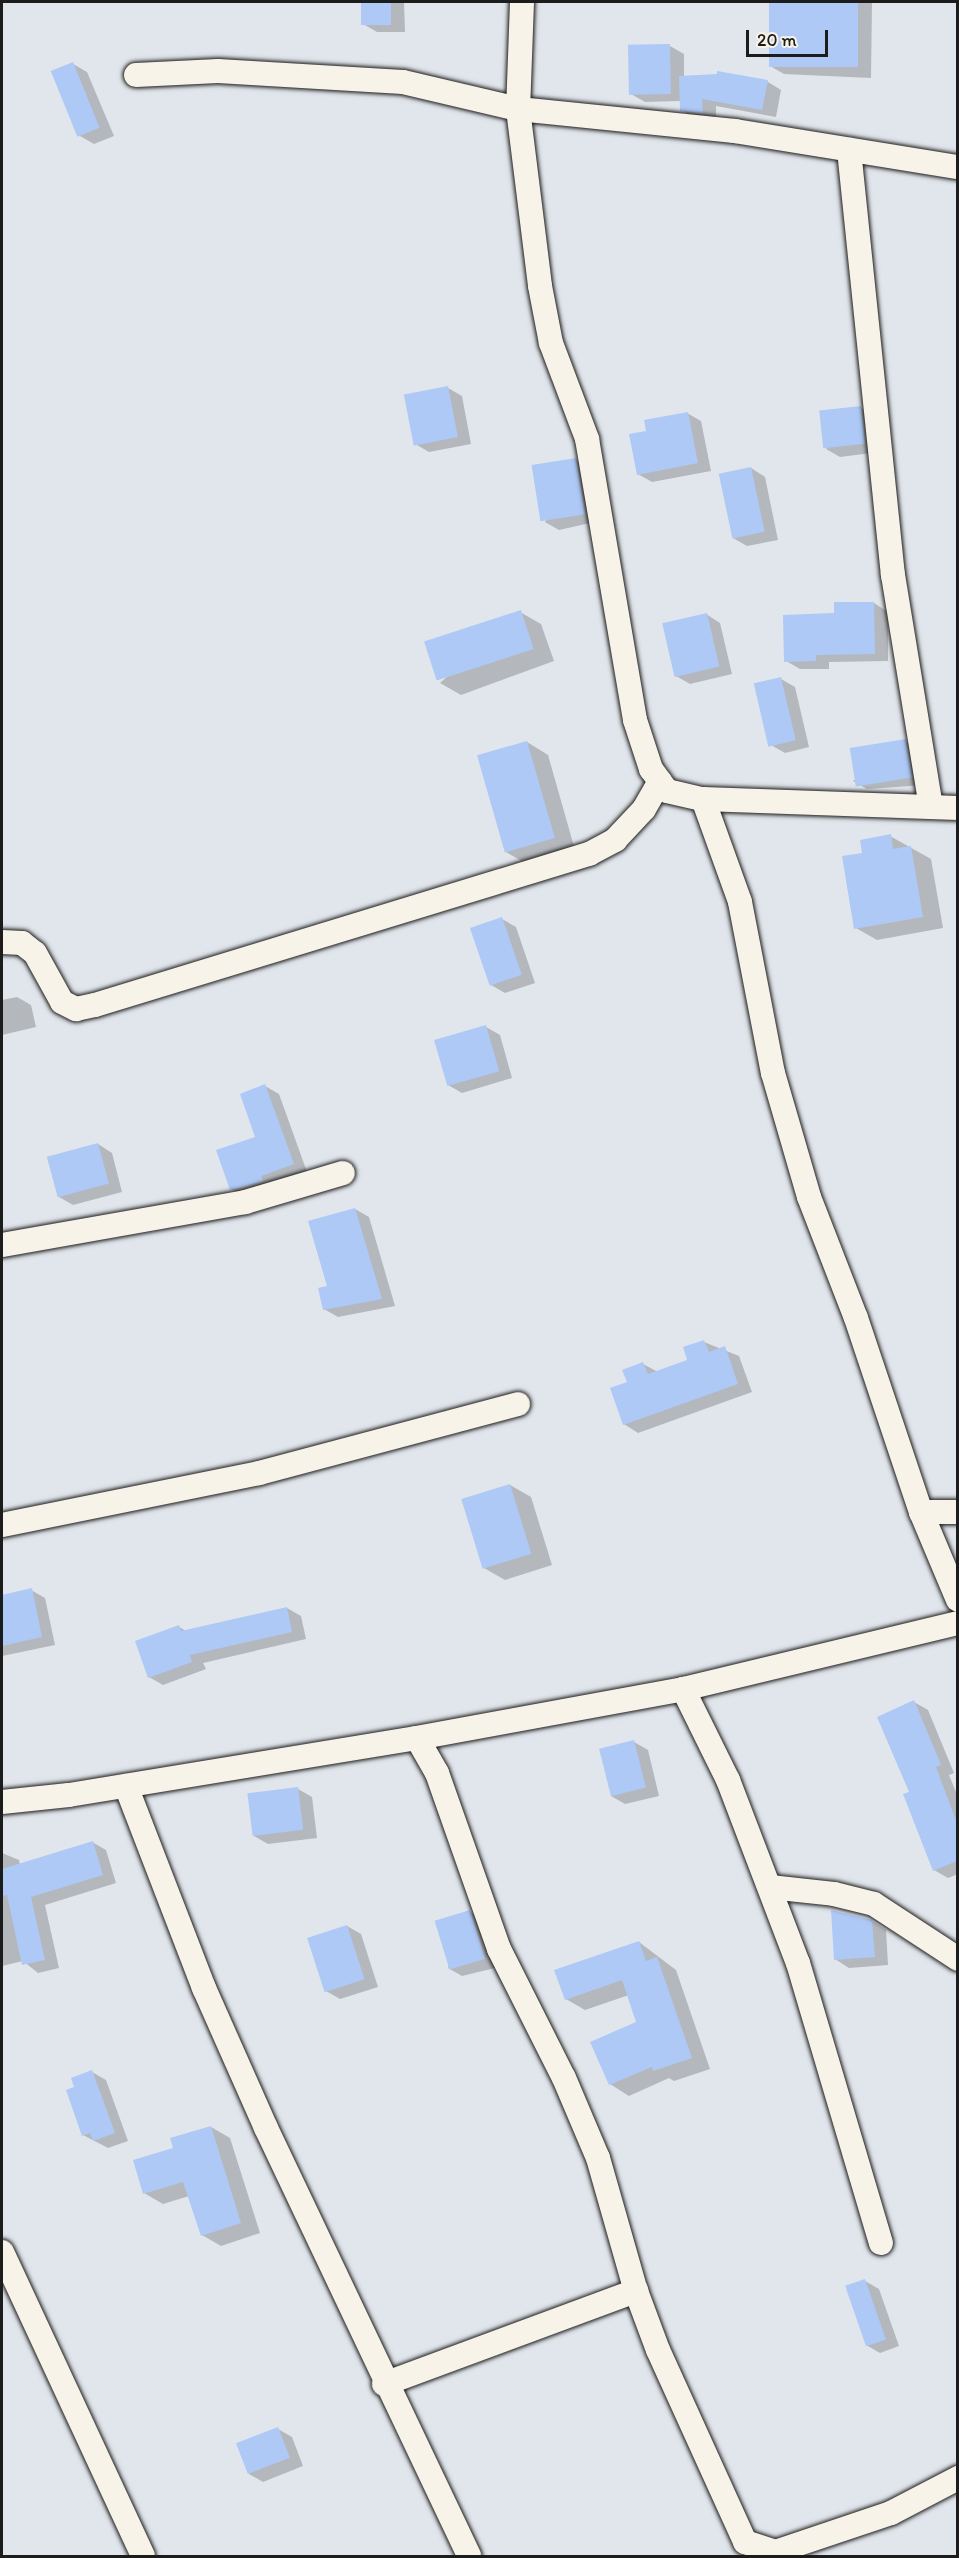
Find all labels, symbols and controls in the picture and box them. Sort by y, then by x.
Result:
scale bar [749,18,832,56]
text: 20 m [757,29,797,51]

